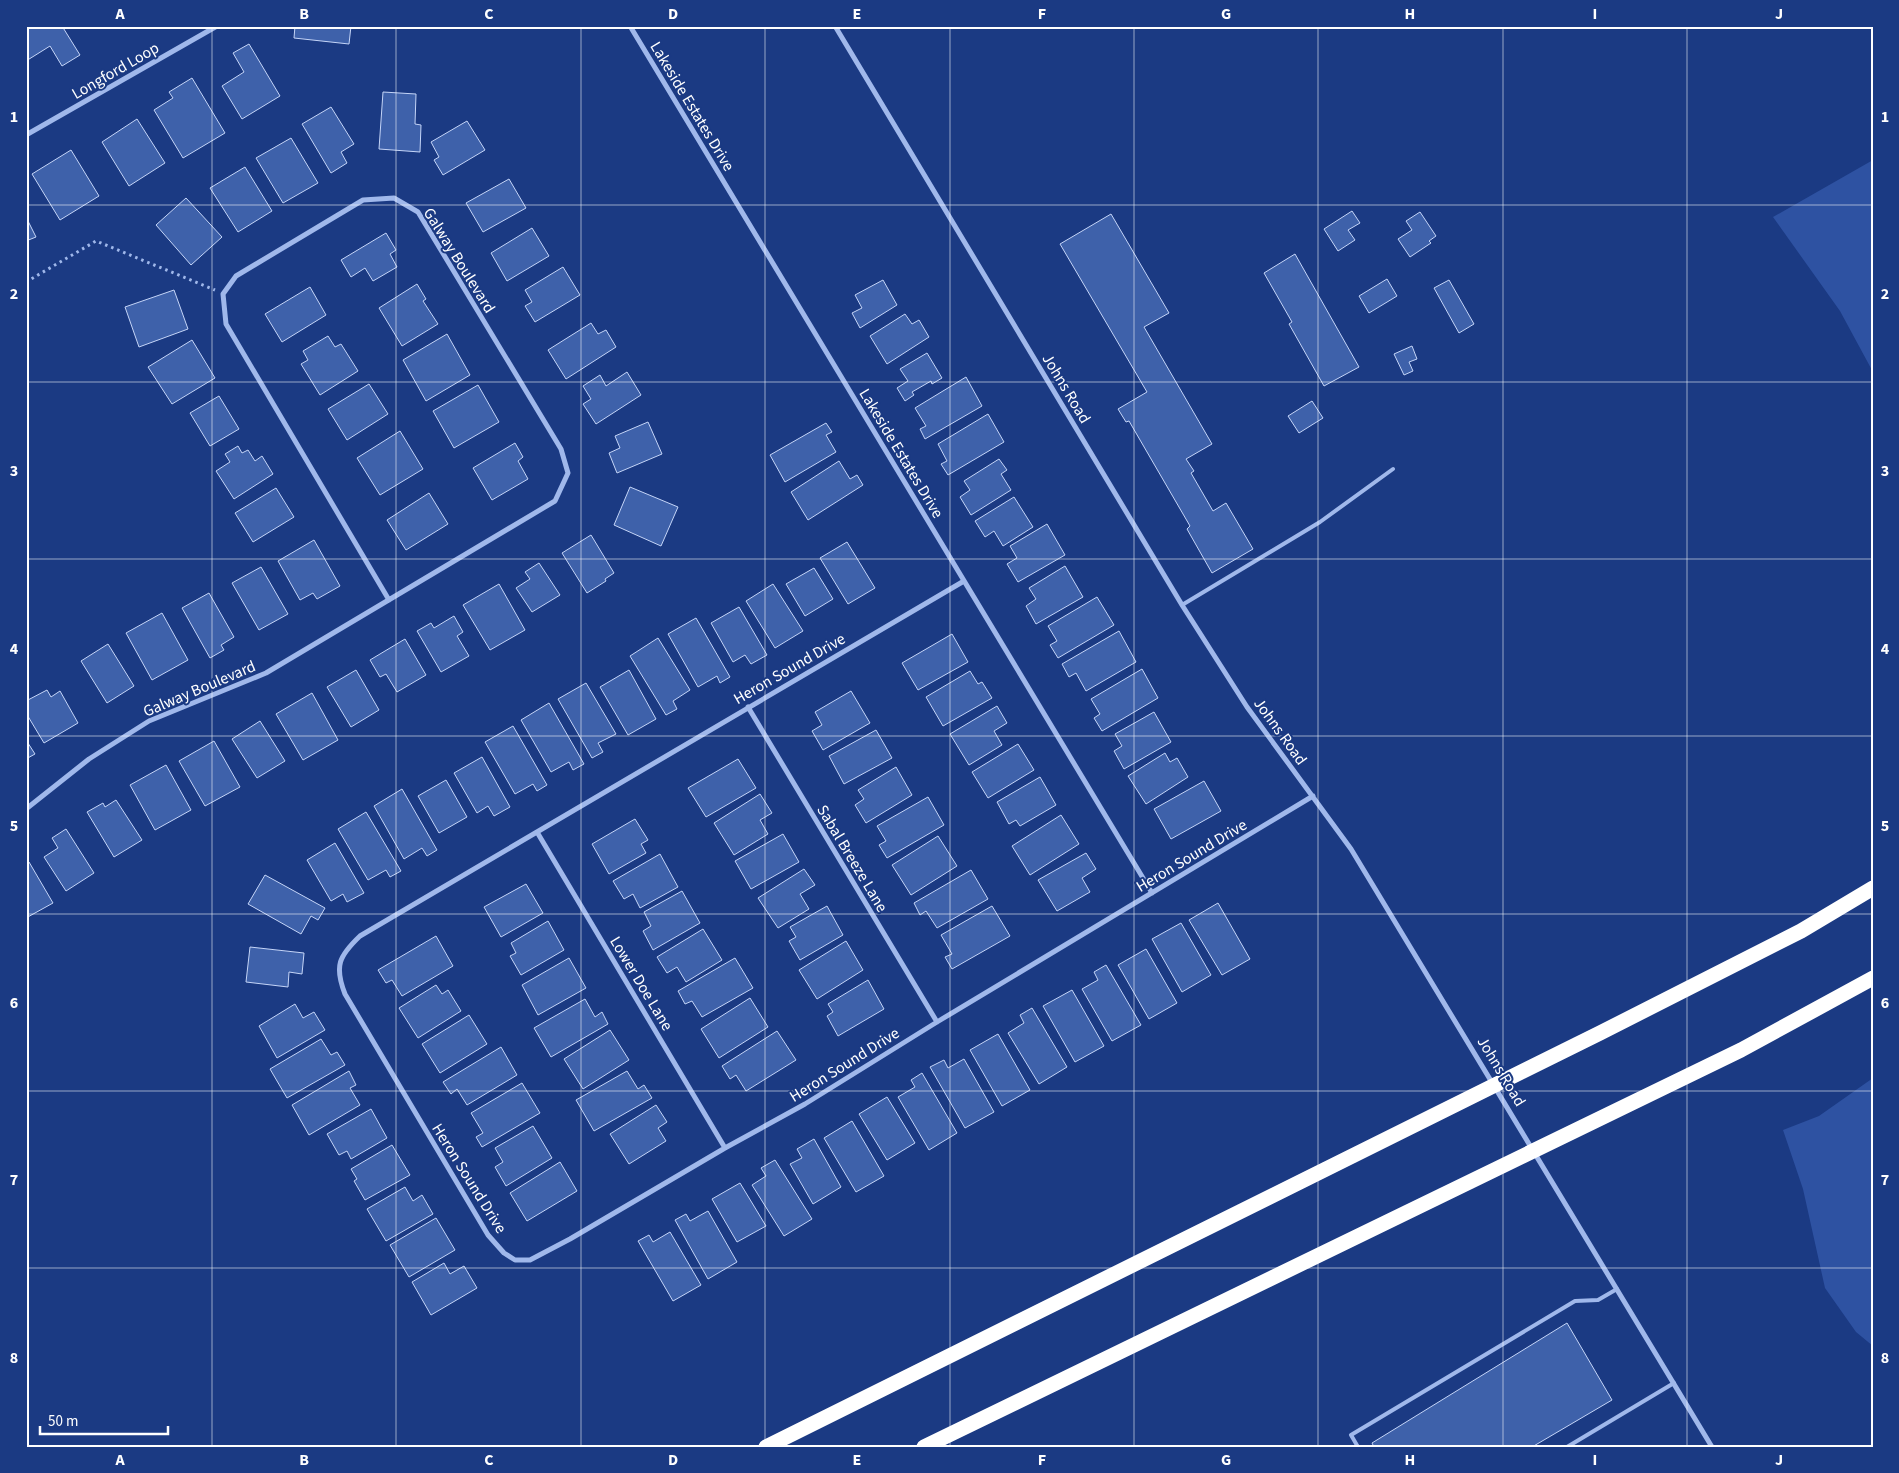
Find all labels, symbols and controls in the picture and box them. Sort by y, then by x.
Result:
text: A [114,3,125,25]
text: B [299,3,309,25]
text: C [484,3,494,25]
text: D [668,3,678,25]
text: E [853,3,861,25]
text: F [1038,3,1046,25]
text: G [1221,3,1231,25]
text: H [1405,3,1415,25]
text: I [1593,3,1597,25]
text: J [1775,3,1783,25]
street label: Longford Loop [68,37,163,105]
street label: Lakeside Estates Drive [645,38,740,175]
text: 1 [10,106,18,128]
text: 1 [1881,106,1889,128]
street label: Galway Boulevard [418,204,500,317]
text: 2 [10,283,18,305]
text: 2 [1881,283,1889,305]
street label: Johns Road [1037,349,1096,428]
street label: Lakeside Estates Drive [854,385,949,522]
text: 3 [10,460,18,482]
text: 3 [1881,460,1889,482]
street label: Heron Sound Drive [730,628,850,710]
text: 4 [10,638,19,660]
text: 4 [1881,638,1890,660]
street label: Galway Boulevard [140,655,259,723]
street label: Johns Road [1248,694,1312,770]
street label: Sabal Breeze Lane [811,801,893,916]
street label: Heron Sound Drive [1132,814,1251,898]
text: 5 [10,815,18,837]
text: 5 [1881,815,1889,837]
street label: Lower Doe Lane [604,932,678,1035]
text: 6 [10,992,18,1014]
text: 6 [1881,992,1889,1014]
street label: Heron Sound Drive [785,1022,904,1108]
street label: Johns Road [1472,1032,1531,1111]
street label: Heron Sound Drive [426,1119,512,1238]
text: 7 [10,1169,18,1191]
text: 7 [1881,1169,1889,1191]
text: 8 [10,1347,18,1369]
text: 8 [1881,1347,1889,1369]
scale bar [40,1403,168,1435]
text: 50 m [48,1411,78,1432]
text: A [114,1449,125,1471]
text: B [299,1449,309,1471]
text: C [484,1449,494,1471]
text: D [668,1449,678,1471]
text: E [853,1449,861,1471]
text: F [1038,1449,1046,1471]
text: G [1221,1449,1231,1471]
text: H [1405,1449,1415,1471]
text: I [1593,1449,1597,1471]
text: J [1775,1449,1783,1471]

